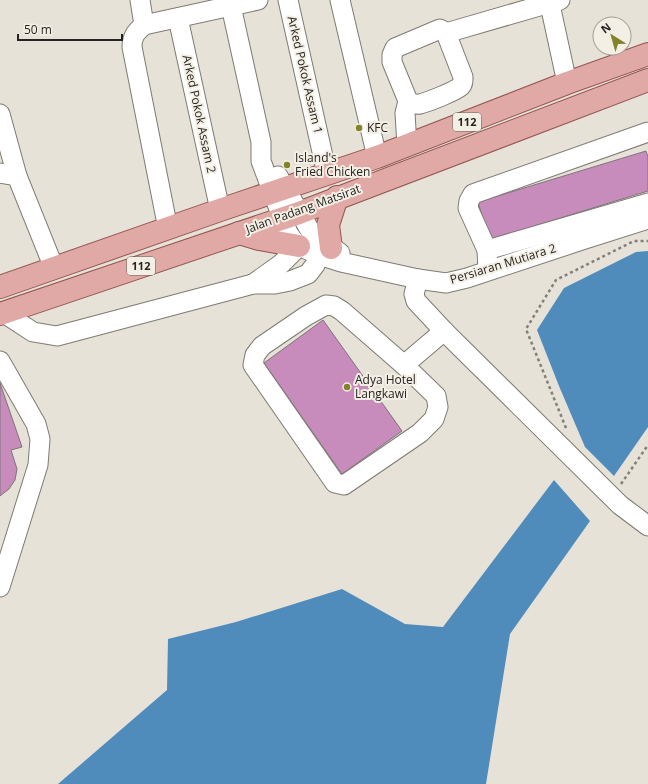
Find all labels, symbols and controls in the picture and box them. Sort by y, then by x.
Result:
street label: Arked Pokok Assam 1 [284,14,327,135]
scale bar [18,16,122,42]
north arrow [592,16,632,56]
text: N [598,19,614,36]
text: 50 m [24,21,52,38]
street label: Arked Pokok Assam 2 [179,53,220,175]
road number: 112 [453,113,481,131]
place label: KFC [367,119,389,136]
marker: KFC [354,123,364,133]
place label: Island's Fried Chicken [295,149,370,180]
marker: Island's Fried Chicken [282,160,292,170]
street label: Jalan Padang Matsirat [242,180,363,238]
street label: Persiaran Mutiara 2 [448,239,558,288]
road number: 112 [127,257,155,275]
place label: Adya Hotel Langkawi [355,371,416,402]
marker: Adya Hotel Langkawi [342,382,352,392]

